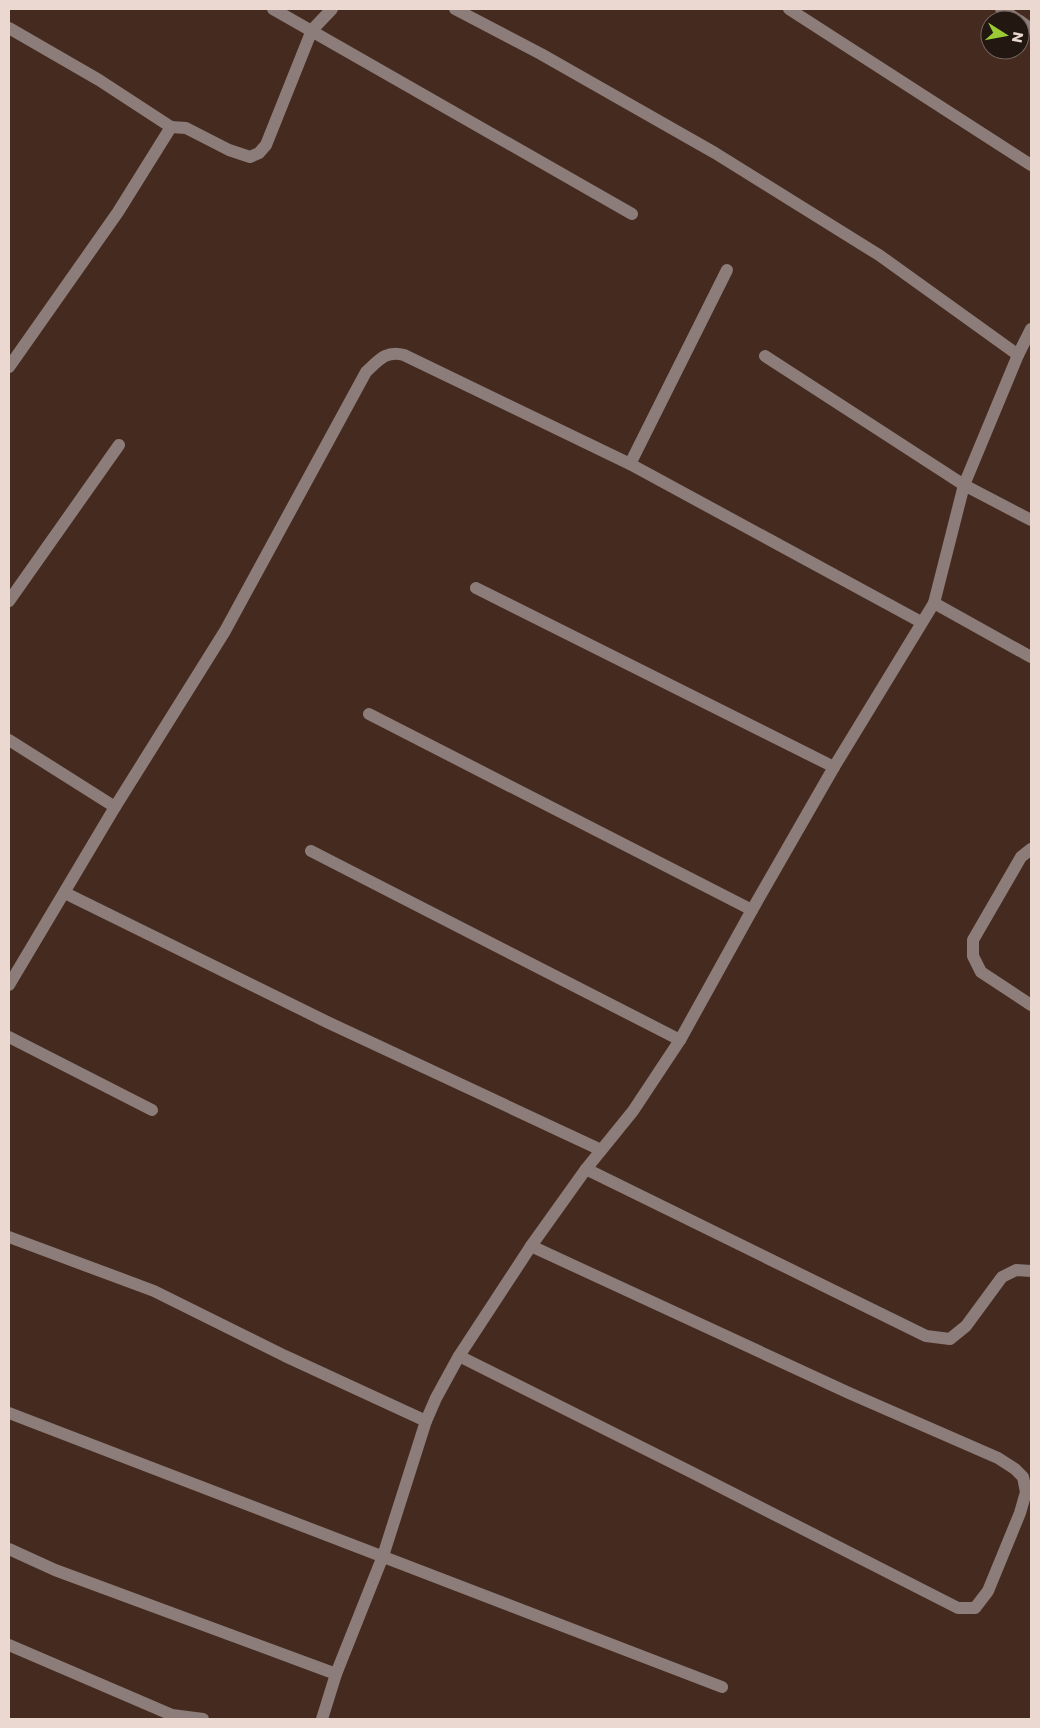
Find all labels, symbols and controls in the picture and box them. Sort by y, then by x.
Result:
north arrow [980,10,1030,60]
text: N [1007,30,1029,45]

